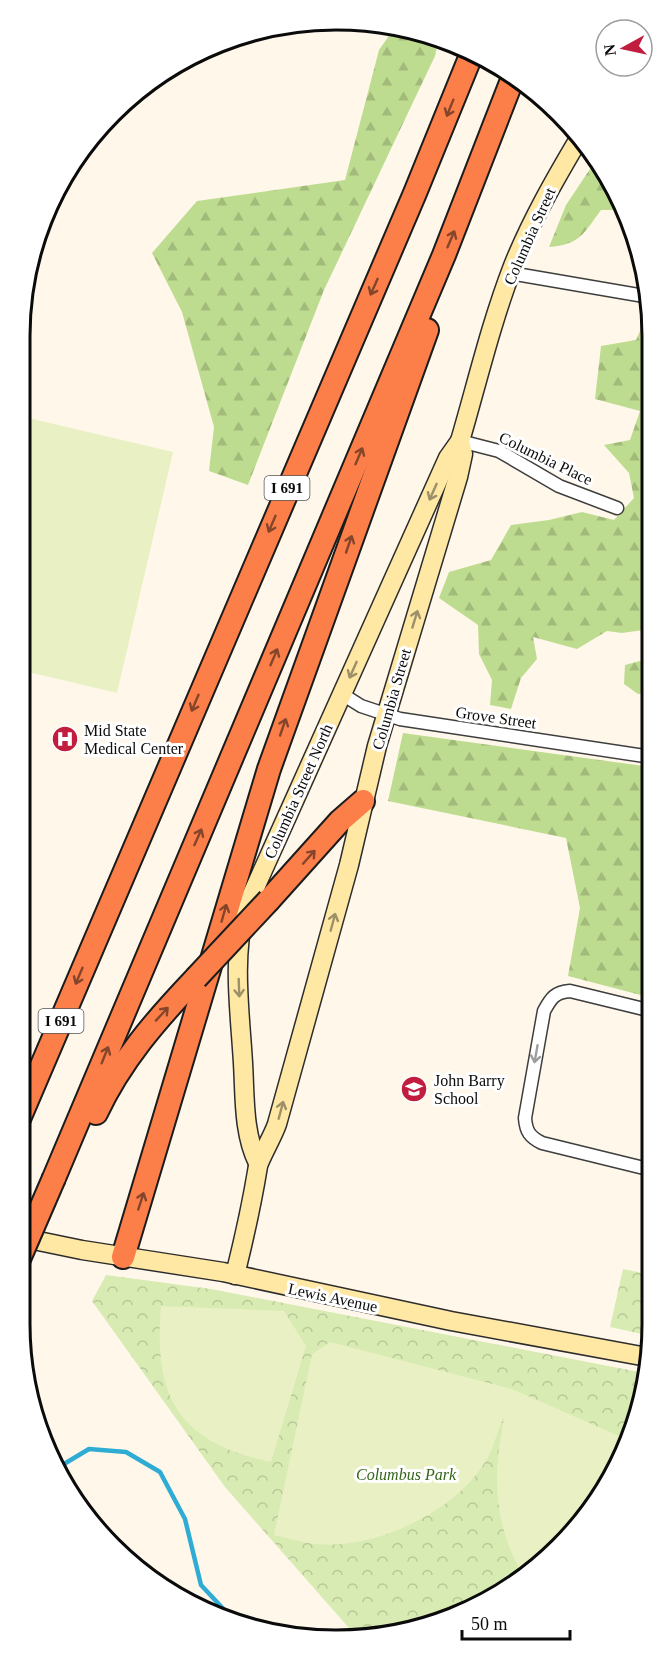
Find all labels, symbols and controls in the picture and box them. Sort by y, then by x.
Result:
north arrow [594,18,654,78]
text: N [600,43,619,57]
one-way arrow [444,98,455,116]
street label: Columbia Street [500,185,559,287]
one-way arrow [446,230,457,249]
one-way arrow [367,277,379,295]
street label: Columbia Place [496,429,595,488]
one-way arrow [354,447,365,466]
road number: I 691 [264,476,310,500]
one-way arrow [427,483,438,501]
one-way arrow [266,514,277,533]
one-way arrow [344,535,355,554]
one-way arrow [410,610,421,629]
street label: Columbia Street [369,646,414,752]
one-way arrow [269,649,280,667]
one-way arrow [346,661,357,679]
one-way arrow [189,694,200,712]
street label: Grove Street [454,703,538,732]
one-way arrow [279,718,290,737]
street label: Columbia Street North [261,721,336,861]
place label: Mid State Medical Center [84,722,184,757]
hospital icon: Mid State Medical Center [50,724,80,754]
one-way arrow [192,828,204,846]
one-way arrow [302,850,316,865]
one-way arrow [219,904,230,923]
one-way arrow [328,913,339,932]
one-way arrow [73,967,84,985]
one-way arrow [233,978,244,998]
one-way arrow [154,1007,168,1022]
road number: I 691 [38,1009,84,1033]
one-way arrow [530,1044,541,1064]
one-way arrow [100,1046,111,1065]
place label: John Barry School [434,1072,505,1107]
school or university icon: John Barry School [399,1074,429,1104]
one-way arrow [276,1101,287,1120]
one-way arrow [136,1192,147,1211]
street label: Lewis Avenue [287,1280,379,1315]
park label: Columbus Park [356,1466,457,1483]
scale bar [462,1603,570,1641]
text: 50 m [471,1614,508,1634]

